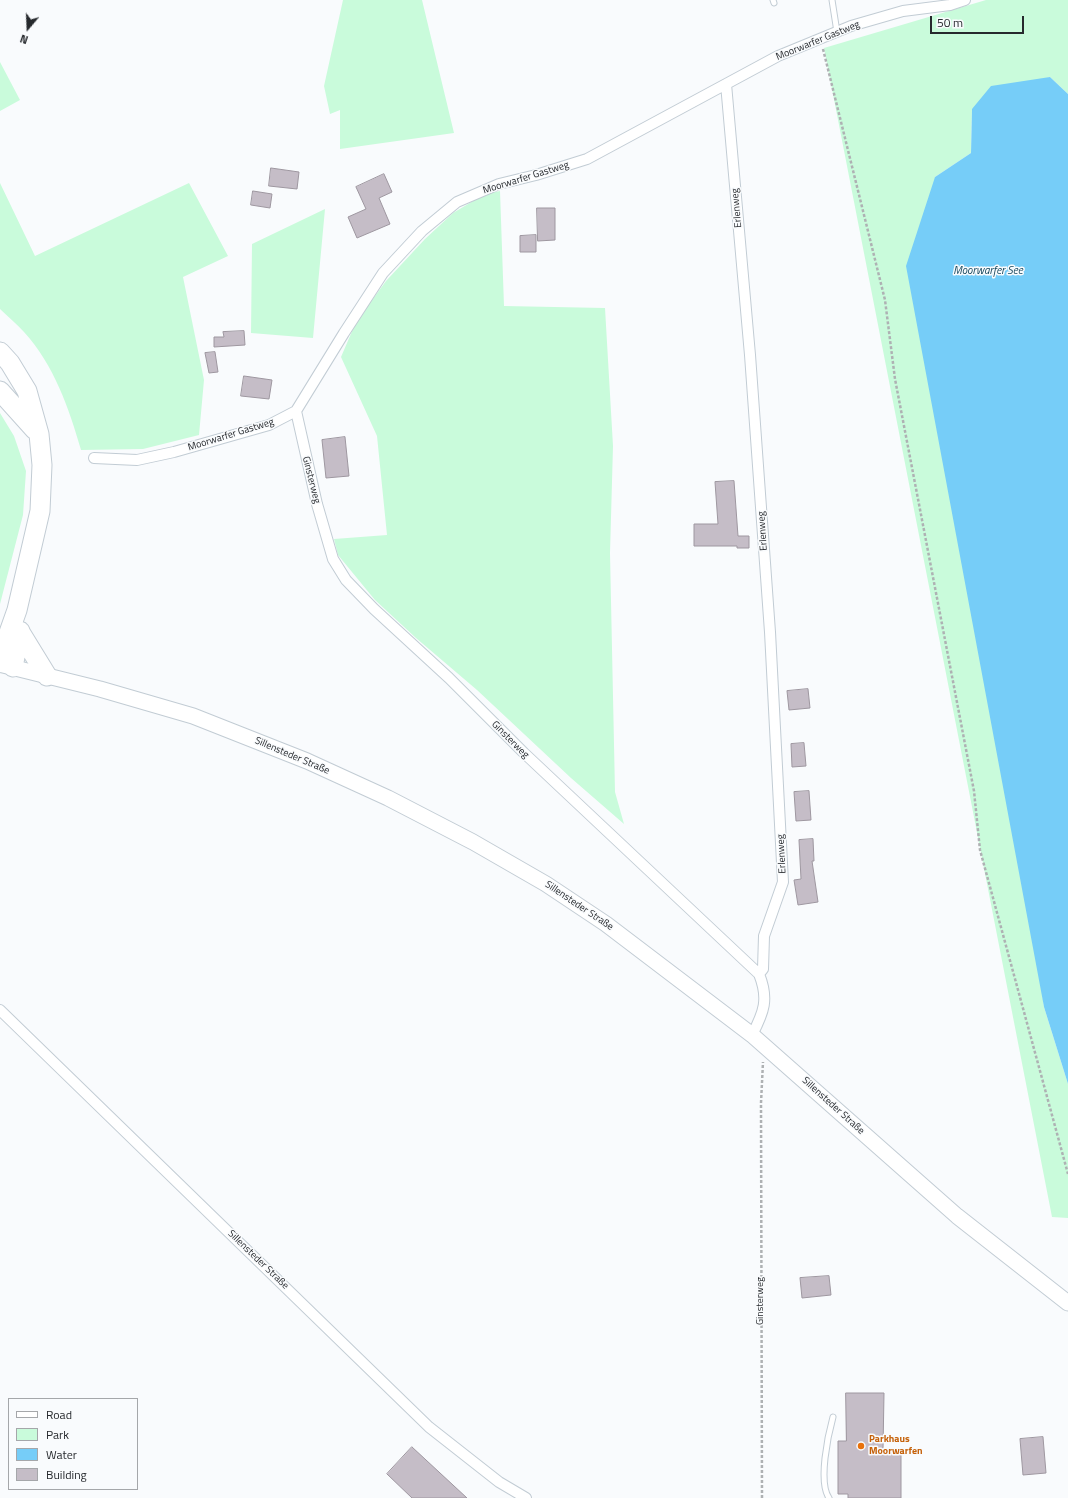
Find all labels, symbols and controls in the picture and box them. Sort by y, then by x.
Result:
north arrow [8,8,48,48]
scale bar [932,8,1026,34]
text: 50 m [937,13,963,32]
street label: Moorwarfer Gastweg [774,19,862,63]
text: N [18,31,30,48]
street label: Moorwarfer Gastweg [481,159,571,197]
street label: Erlenweg [729,188,745,228]
water label: Moorwarfer See [953,264,1023,278]
street label: Moorwarfer Gastweg [186,416,276,454]
street label: Ginsterweg [299,455,323,505]
street label: Erlenweg [756,511,770,551]
street label: Ginsterweg [489,719,531,761]
street label: Sillensteder Straße [253,735,331,777]
street label: Erlenweg [775,834,789,874]
street label: Sillensteder Straße [542,879,616,933]
street label: Sillensteder Straße [799,1075,867,1137]
street label: Sillensteder Straße [225,1228,291,1292]
street label: Ginsterweg [755,1277,767,1325]
legend [8,1398,138,1490]
text: Road [46,1405,72,1424]
text: Park [46,1425,69,1444]
place label: Parkhaus Moorwarfen [869,1434,923,1458]
marker: Parkhaus Moorwarfen [856,1441,866,1451]
text: Water [46,1445,77,1464]
text: Building [46,1465,87,1484]

